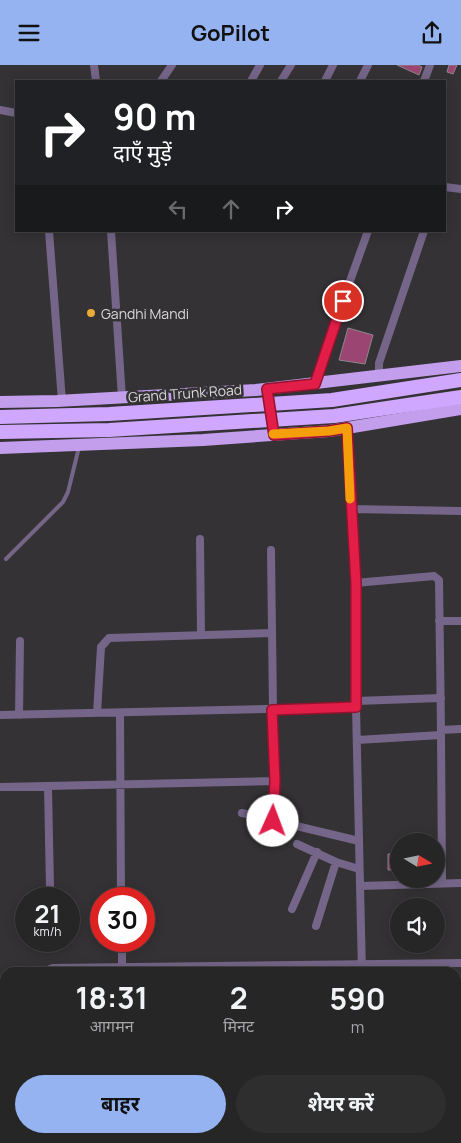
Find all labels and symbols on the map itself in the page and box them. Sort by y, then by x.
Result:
pin [322,280,364,322]
place label: Gandhi Mandi [101,304,189,323]
marker: Gandhi Mandi [85,307,97,319]
street label: Grand Trunk Road [127,380,243,406]
position arrow [246,794,298,846]
north arrow [390,833,445,887]
speed limit sign: 30 [90,887,155,952]

